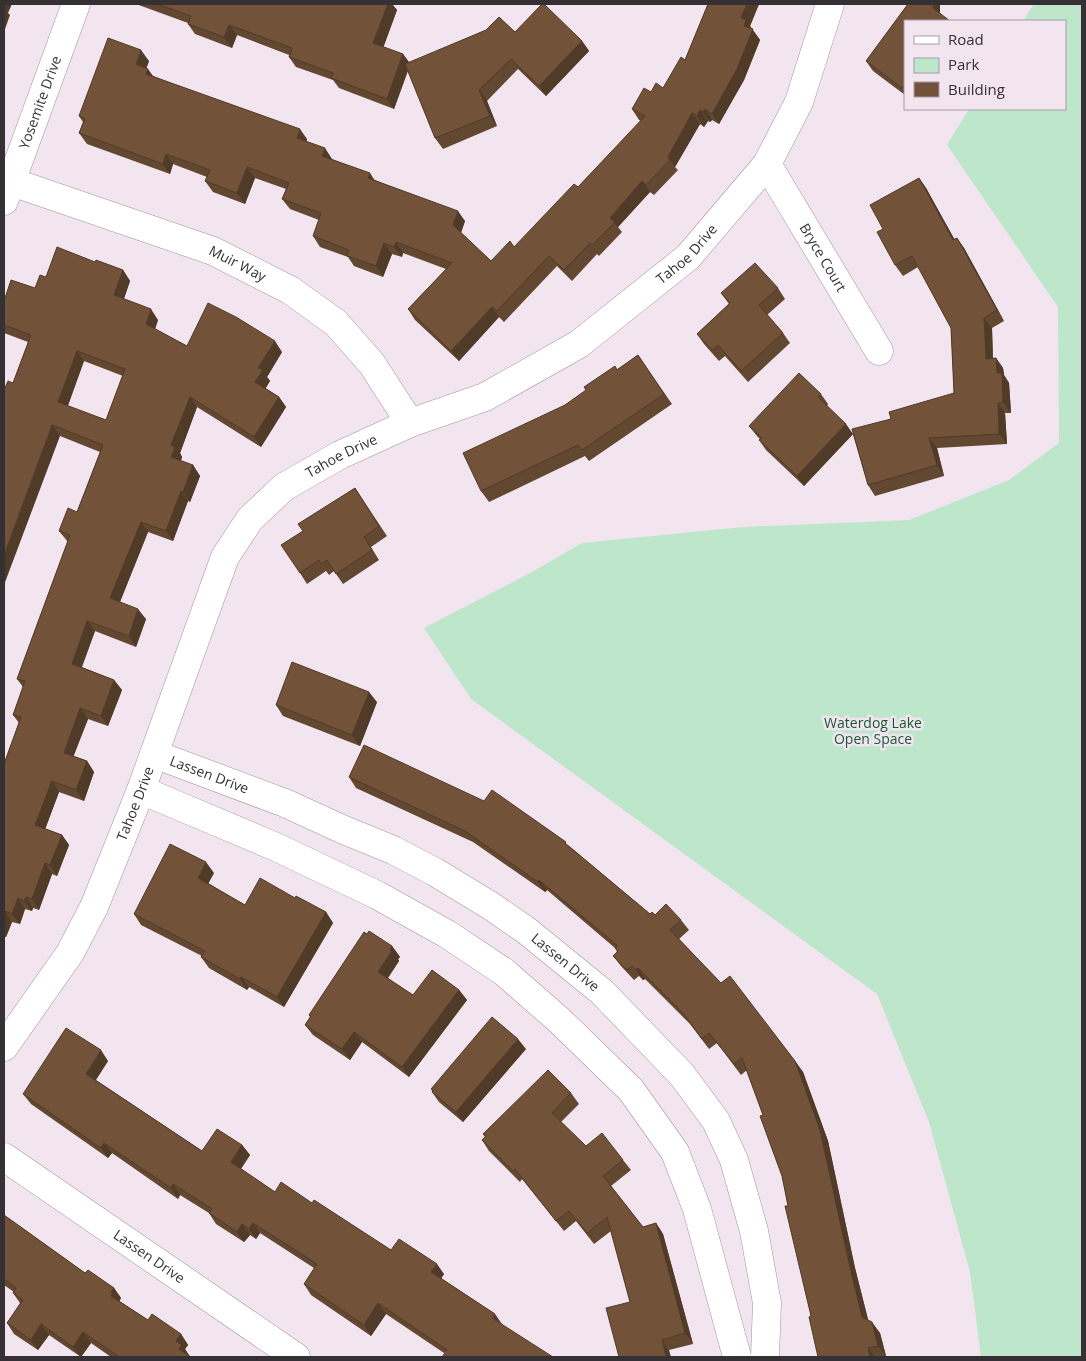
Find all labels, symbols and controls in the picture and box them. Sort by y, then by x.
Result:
legend [904,20,1066,110]
text: Road [948,29,984,49]
street label: Yosemite Drive [14,53,65,152]
text: Park [948,54,979,74]
text: Building [948,79,1005,99]
street label: Tahoe Drive [652,220,721,288]
street label: Bryce Court [796,220,851,295]
street label: Muir Way [206,241,271,286]
street label: Tahoe Drive [302,429,380,482]
park label: Waterdog Lake Open Space [824,713,922,748]
street label: Lassen Drive [167,751,252,798]
street label: Tahoe Drive [112,764,158,843]
street label: Lassen Drive [528,928,604,995]
street label: Lassen Drive [110,1225,189,1287]

